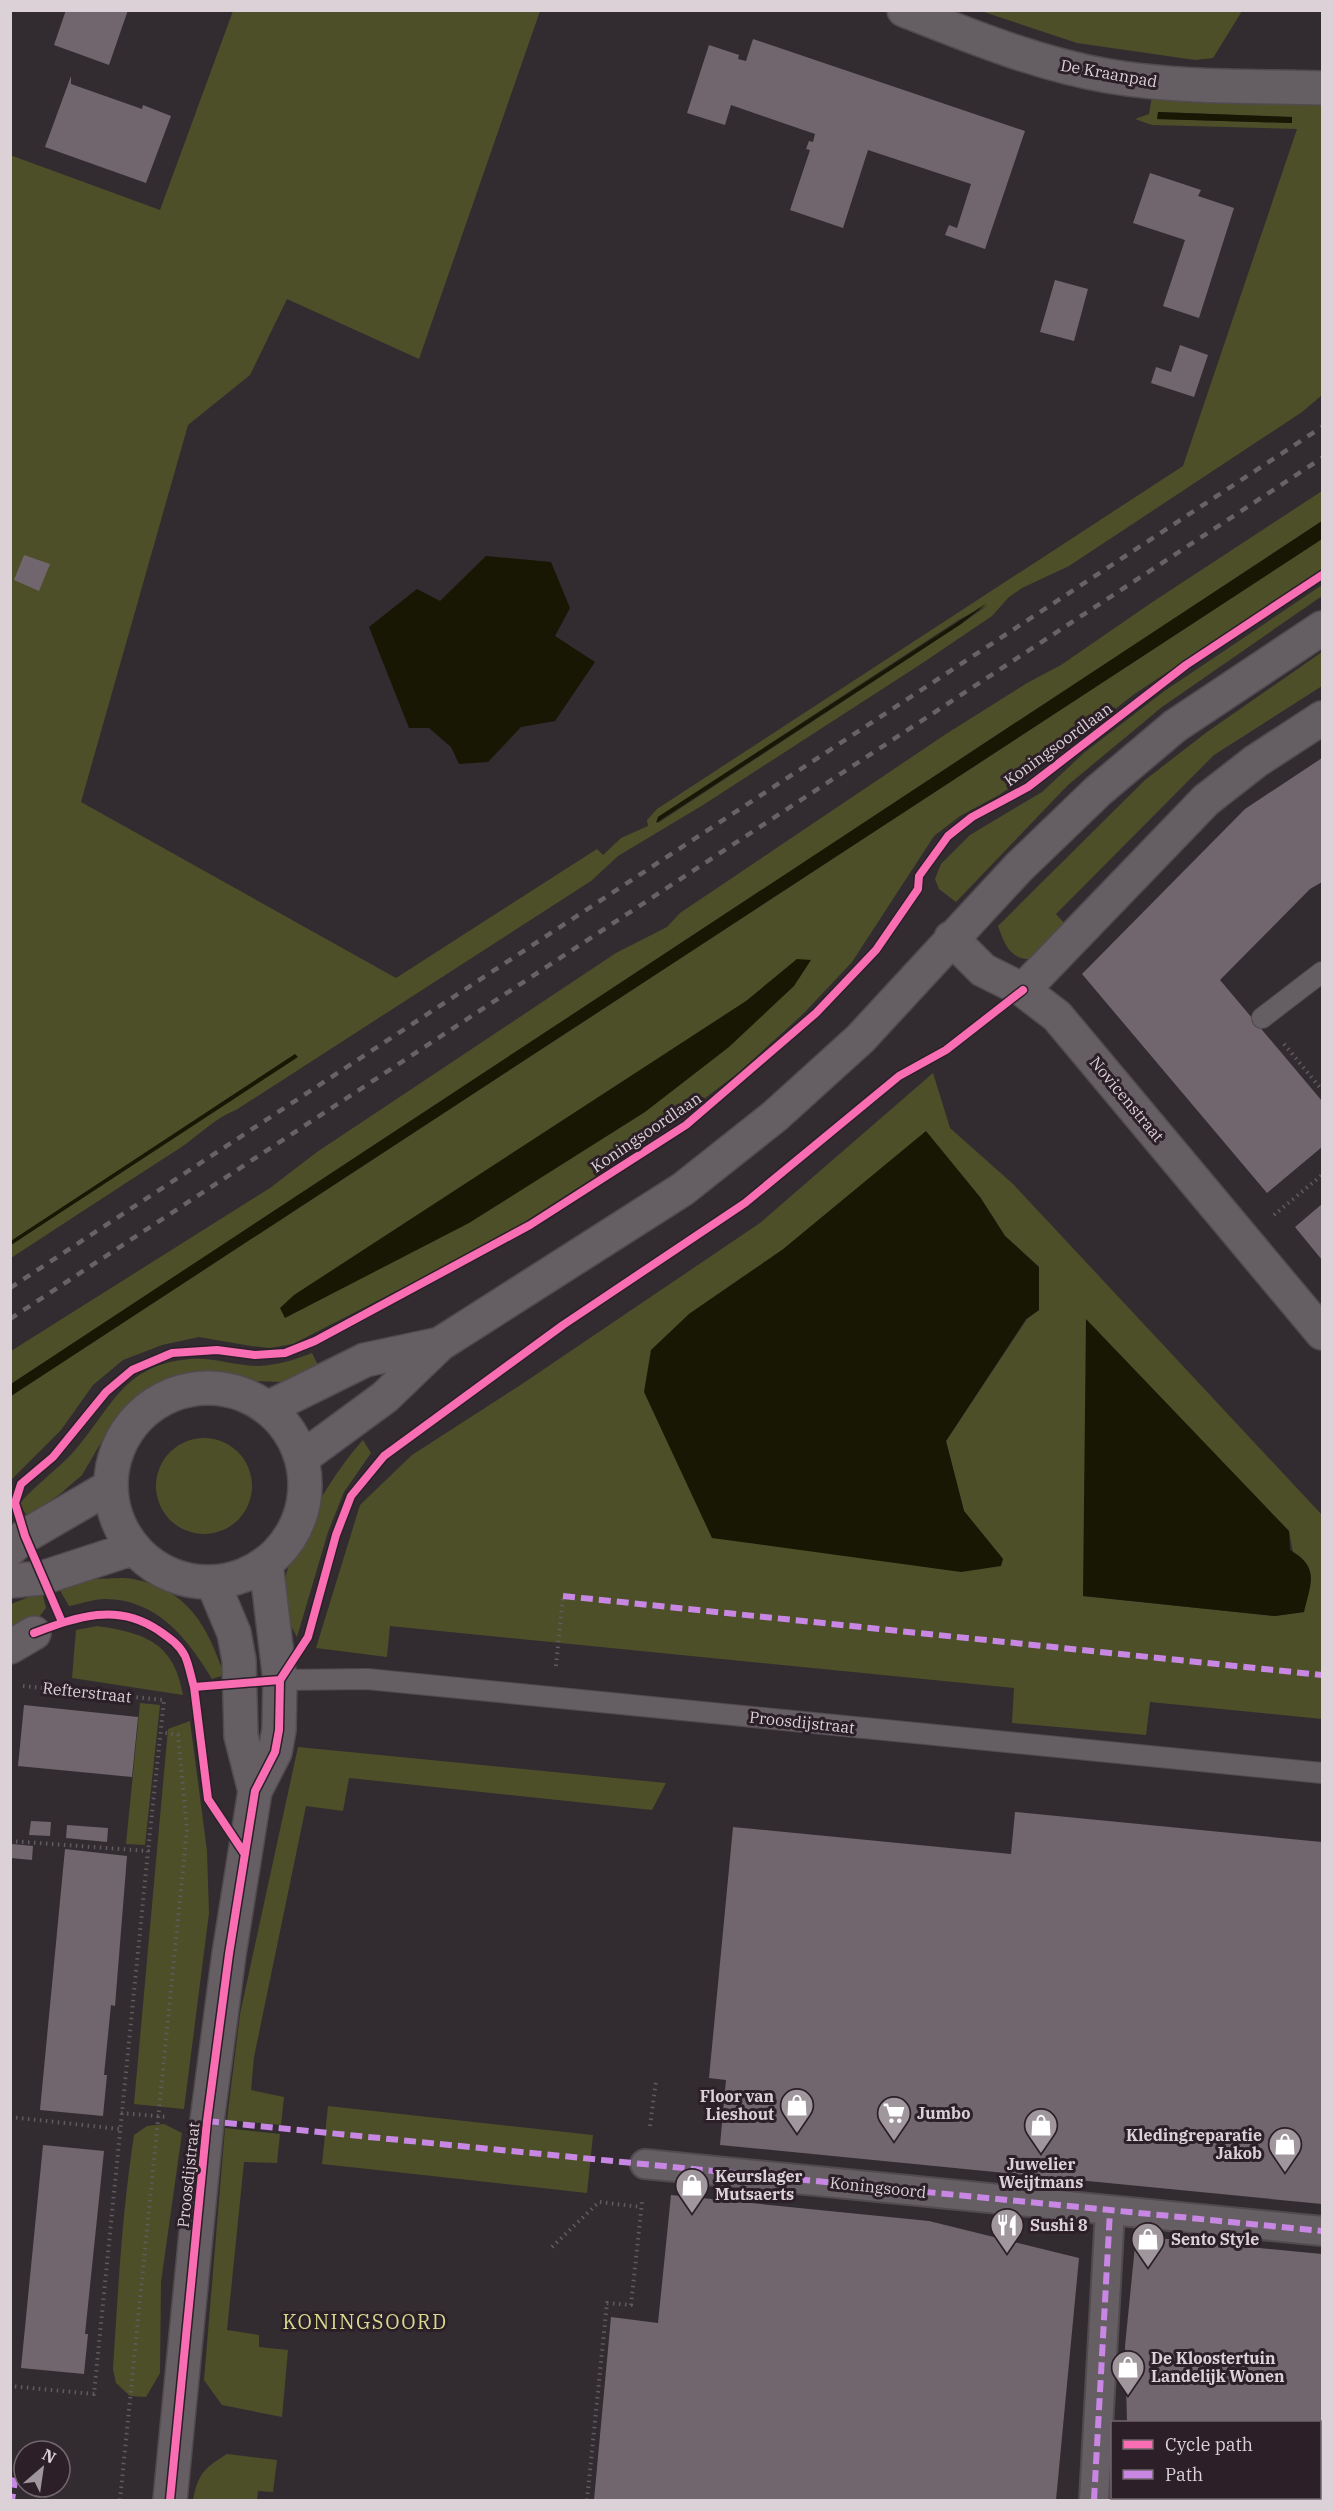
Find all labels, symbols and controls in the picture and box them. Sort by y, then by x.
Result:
street label: De Kraanpad [1059,55,1159,91]
street label: Koningsoordlaan [1000,698,1116,790]
street label: Novicenstraat [1086,1052,1169,1146]
street label: Koningsoordlaan [587,1088,705,1176]
street label: Refterstraat [42,1677,133,1707]
street label: Proosdijstraat [748,1707,856,1738]
place label: Floor van Lieshout [700,2086,774,2124]
shop icon: Floor van Lieshout [779,2087,815,2134]
supermarket icon: Jumbo [876,2095,912,2142]
place label: Jumbo [917,2103,970,2123]
shop icon: Juwelier Weijtmans [1023,2107,1059,2154]
street label: Proosdijstraat [173,2121,204,2229]
place label: Kledingreparatie Jakob [1126,2125,1262,2163]
shop icon: Kledingreparatie Jakob [1267,2126,1303,2173]
place label: Juwelier Weijtmans [999,2154,1083,2192]
place label: Keurslager Mutsaerts [715,2166,802,2204]
shop icon: Keurslager Mutsaerts [674,2167,710,2214]
street label: Koningsoord [829,2172,928,2202]
restaurant icon: Sushi 8 [989,2207,1025,2254]
place label: Sushi 8 [1030,2215,1088,2235]
shop icon: Sento Style [1130,2221,1166,2268]
place label: Sento Style [1171,2229,1259,2249]
district label: KONINGSOORD [282,2308,448,2335]
place label: De Kloostertuin Landelijk Wonen [1151,2348,1285,2386]
shop icon: De Kloostertuin Landelijk Wonen [1110,2349,1146,2396]
legend [1111,2421,1321,2499]
text: Cycle path [1165,2433,1253,2456]
north arrow [12,2439,72,2499]
text: N [39,2444,60,2468]
text: Path [1165,2463,1203,2486]

